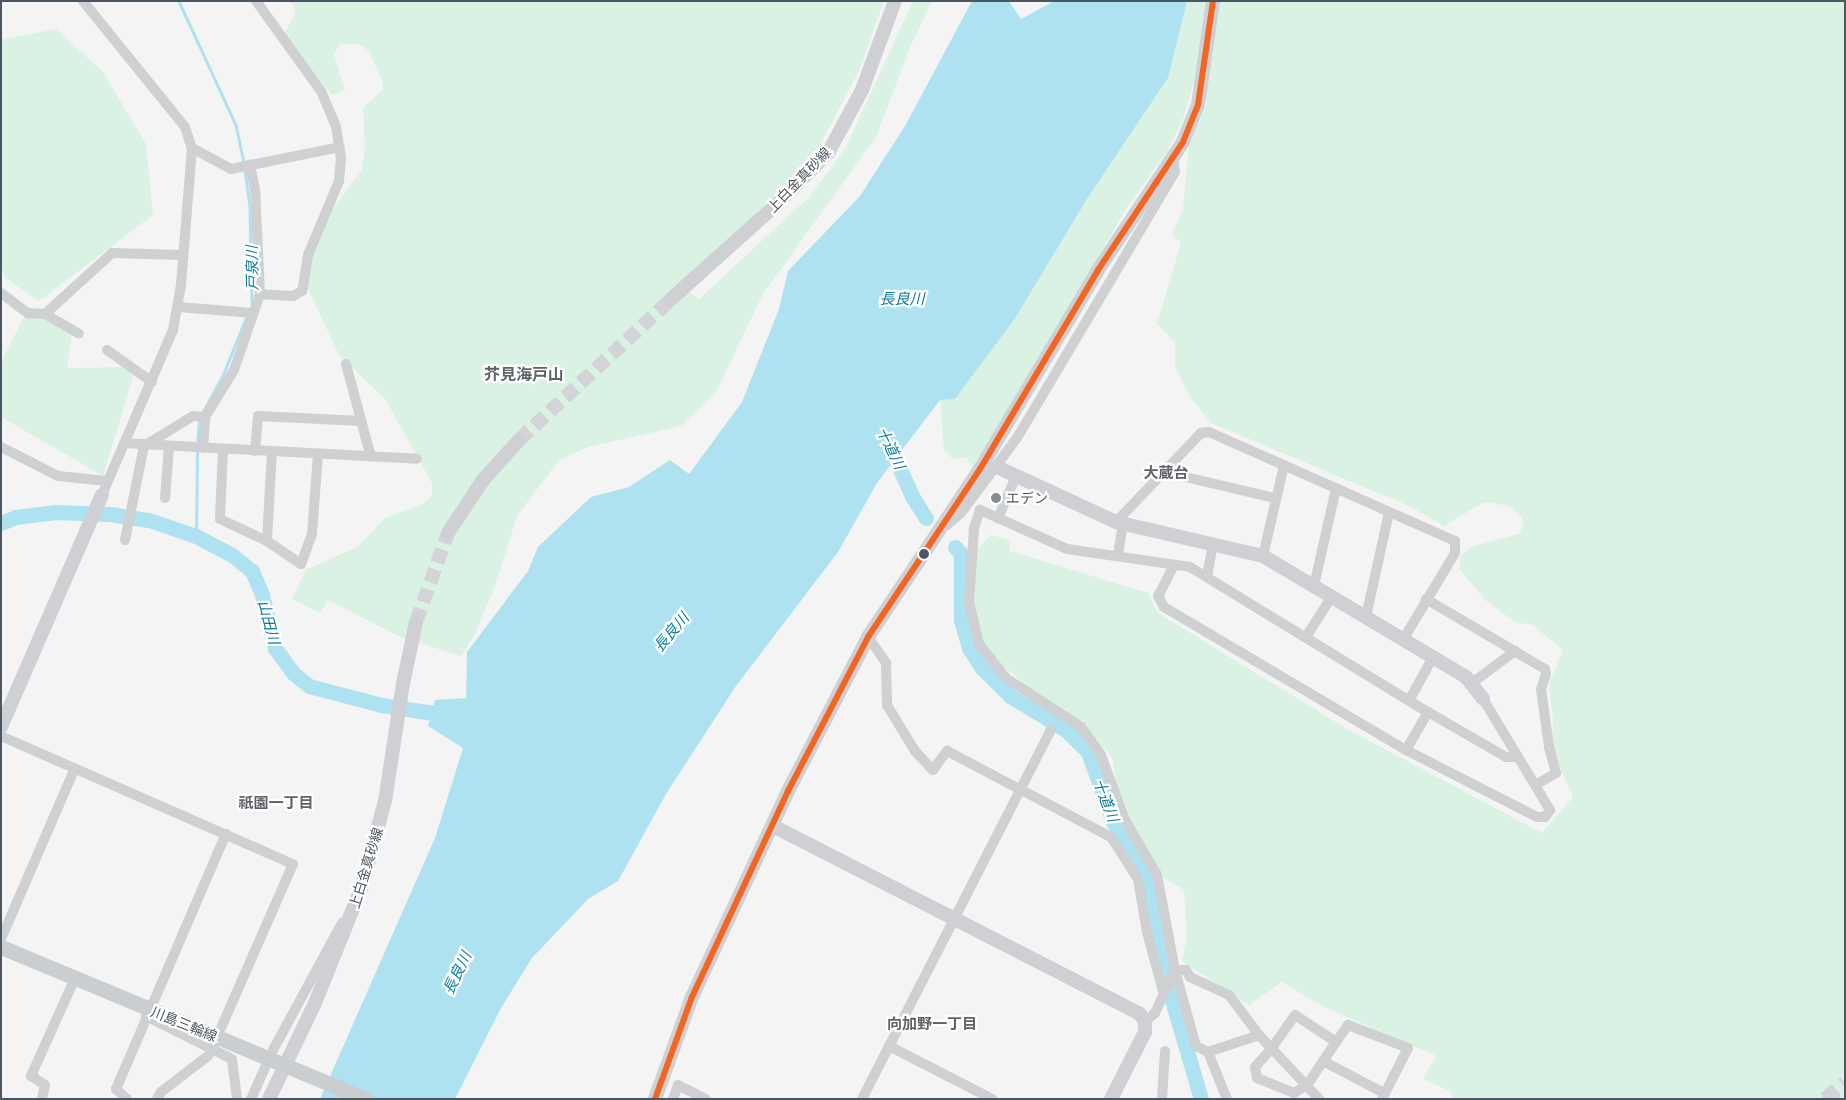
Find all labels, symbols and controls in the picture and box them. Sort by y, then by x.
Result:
street label: 上白金真砂線 [764,144,834,216]
water label: 戸泉川 [243,245,261,291]
water label: 長良川 [880,290,924,308]
district label: 芥見海戸山 [484,364,564,384]
water label: 十道川 [873,424,909,472]
district label: 大蔵台 [1144,464,1188,482]
place label: エデン [1006,490,1048,506]
marker: エデン [990,492,1002,504]
unlabelled marker [919,549,929,559]
water label: 山田川 [254,598,284,646]
water label: 長良川 [650,609,692,655]
water label: 十道川 [1090,776,1122,824]
district label: 祇園一丁目 [239,794,313,812]
street label: 上白金真砂線 [346,825,386,911]
water label: 長良川 [439,949,475,997]
street label: 川島三輪線 [148,1003,220,1045]
district label: 向加野一丁目 [887,1015,977,1033]

